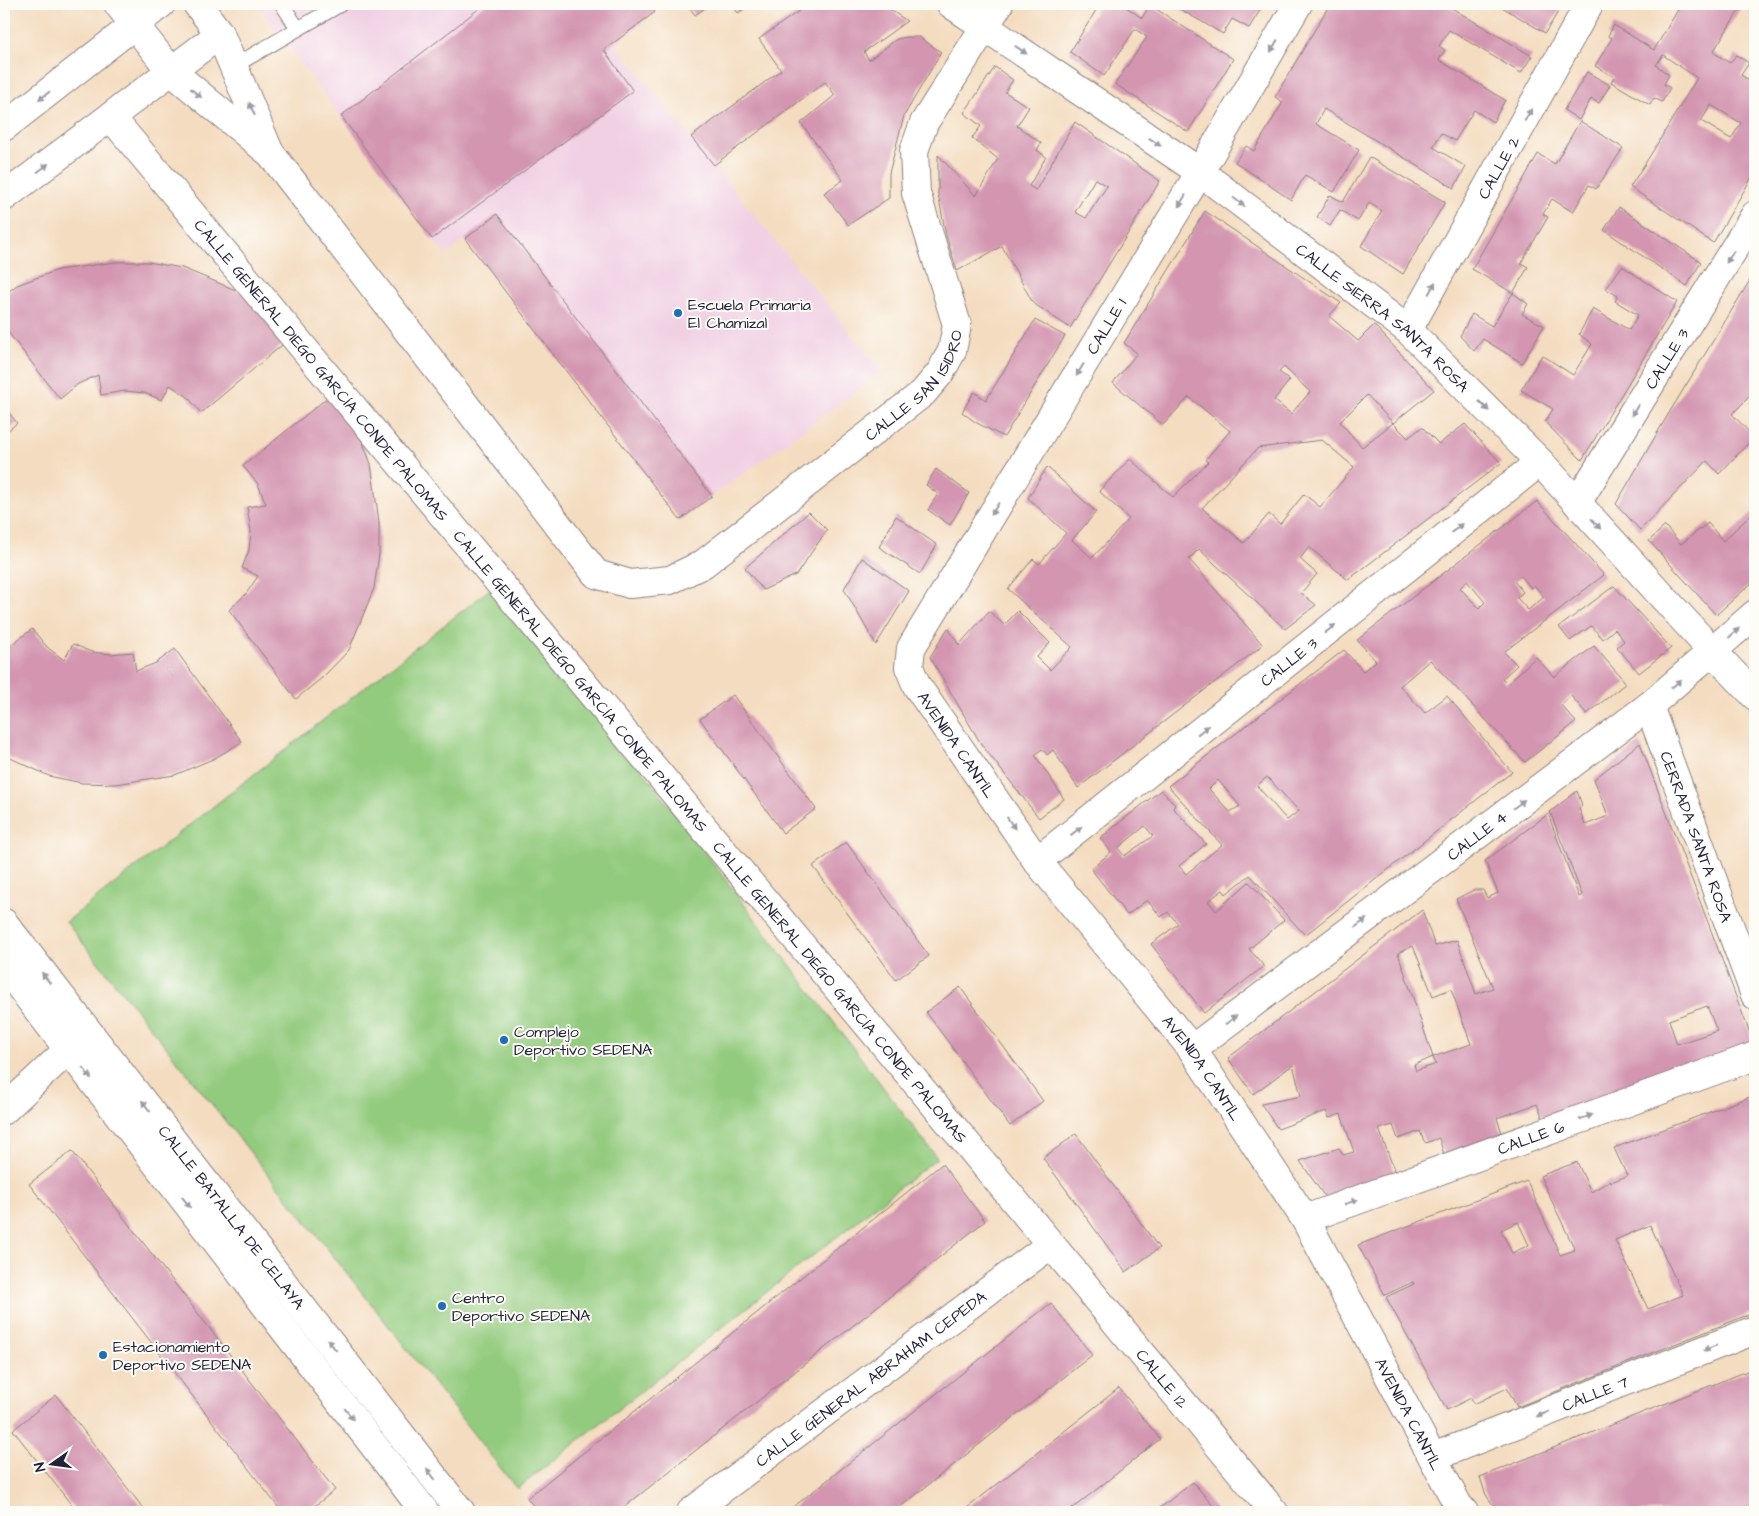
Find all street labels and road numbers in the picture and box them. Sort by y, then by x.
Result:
street label: CALLE 2 [1473,132,1525,203]
street label: CALLE GENERAL DIEGO GARCÍA CONDE PALOMAS [189,215,453,526]
street label: CALLE SIERRA SANTA ROSA [1291,238,1474,397]
street label: CALLE 1 [1082,294,1132,359]
street label: CALLE 3 [1640,324,1694,394]
street label: CALLE SAN ISIDRO [860,328,968,446]
street label: CALLE GENERAL DIEGO GARCÍA CONDE PALOMAS [448,526,713,837]
street label: CALLE 3 [1256,633,1322,692]
street label: AVENIDA CANTÍL [912,688,1001,803]
street label: CERRADA SANTA ROSA [1654,748,1737,925]
street label: CALLE 4 [1443,806,1512,866]
street label: CALLE GENERAL DIEGO GARCÍA CONDE PALOMAS [707,837,972,1148]
street label: AVENIDA CANTÍL [1157,1011,1246,1125]
street label: CALLE 6 [1495,1116,1567,1160]
street label: CALLE BATALLA DE CELAYA [153,1121,310,1314]
street label: CALLE GENERAL ABRAHAM CEPEDA [751,1286,991,1472]
street label: CALLE 12 [1131,1345,1193,1413]
street label: AVENIDA CANTÍL [1369,1354,1447,1474]
street label: CALLE 7 [1559,1371,1632,1417]

